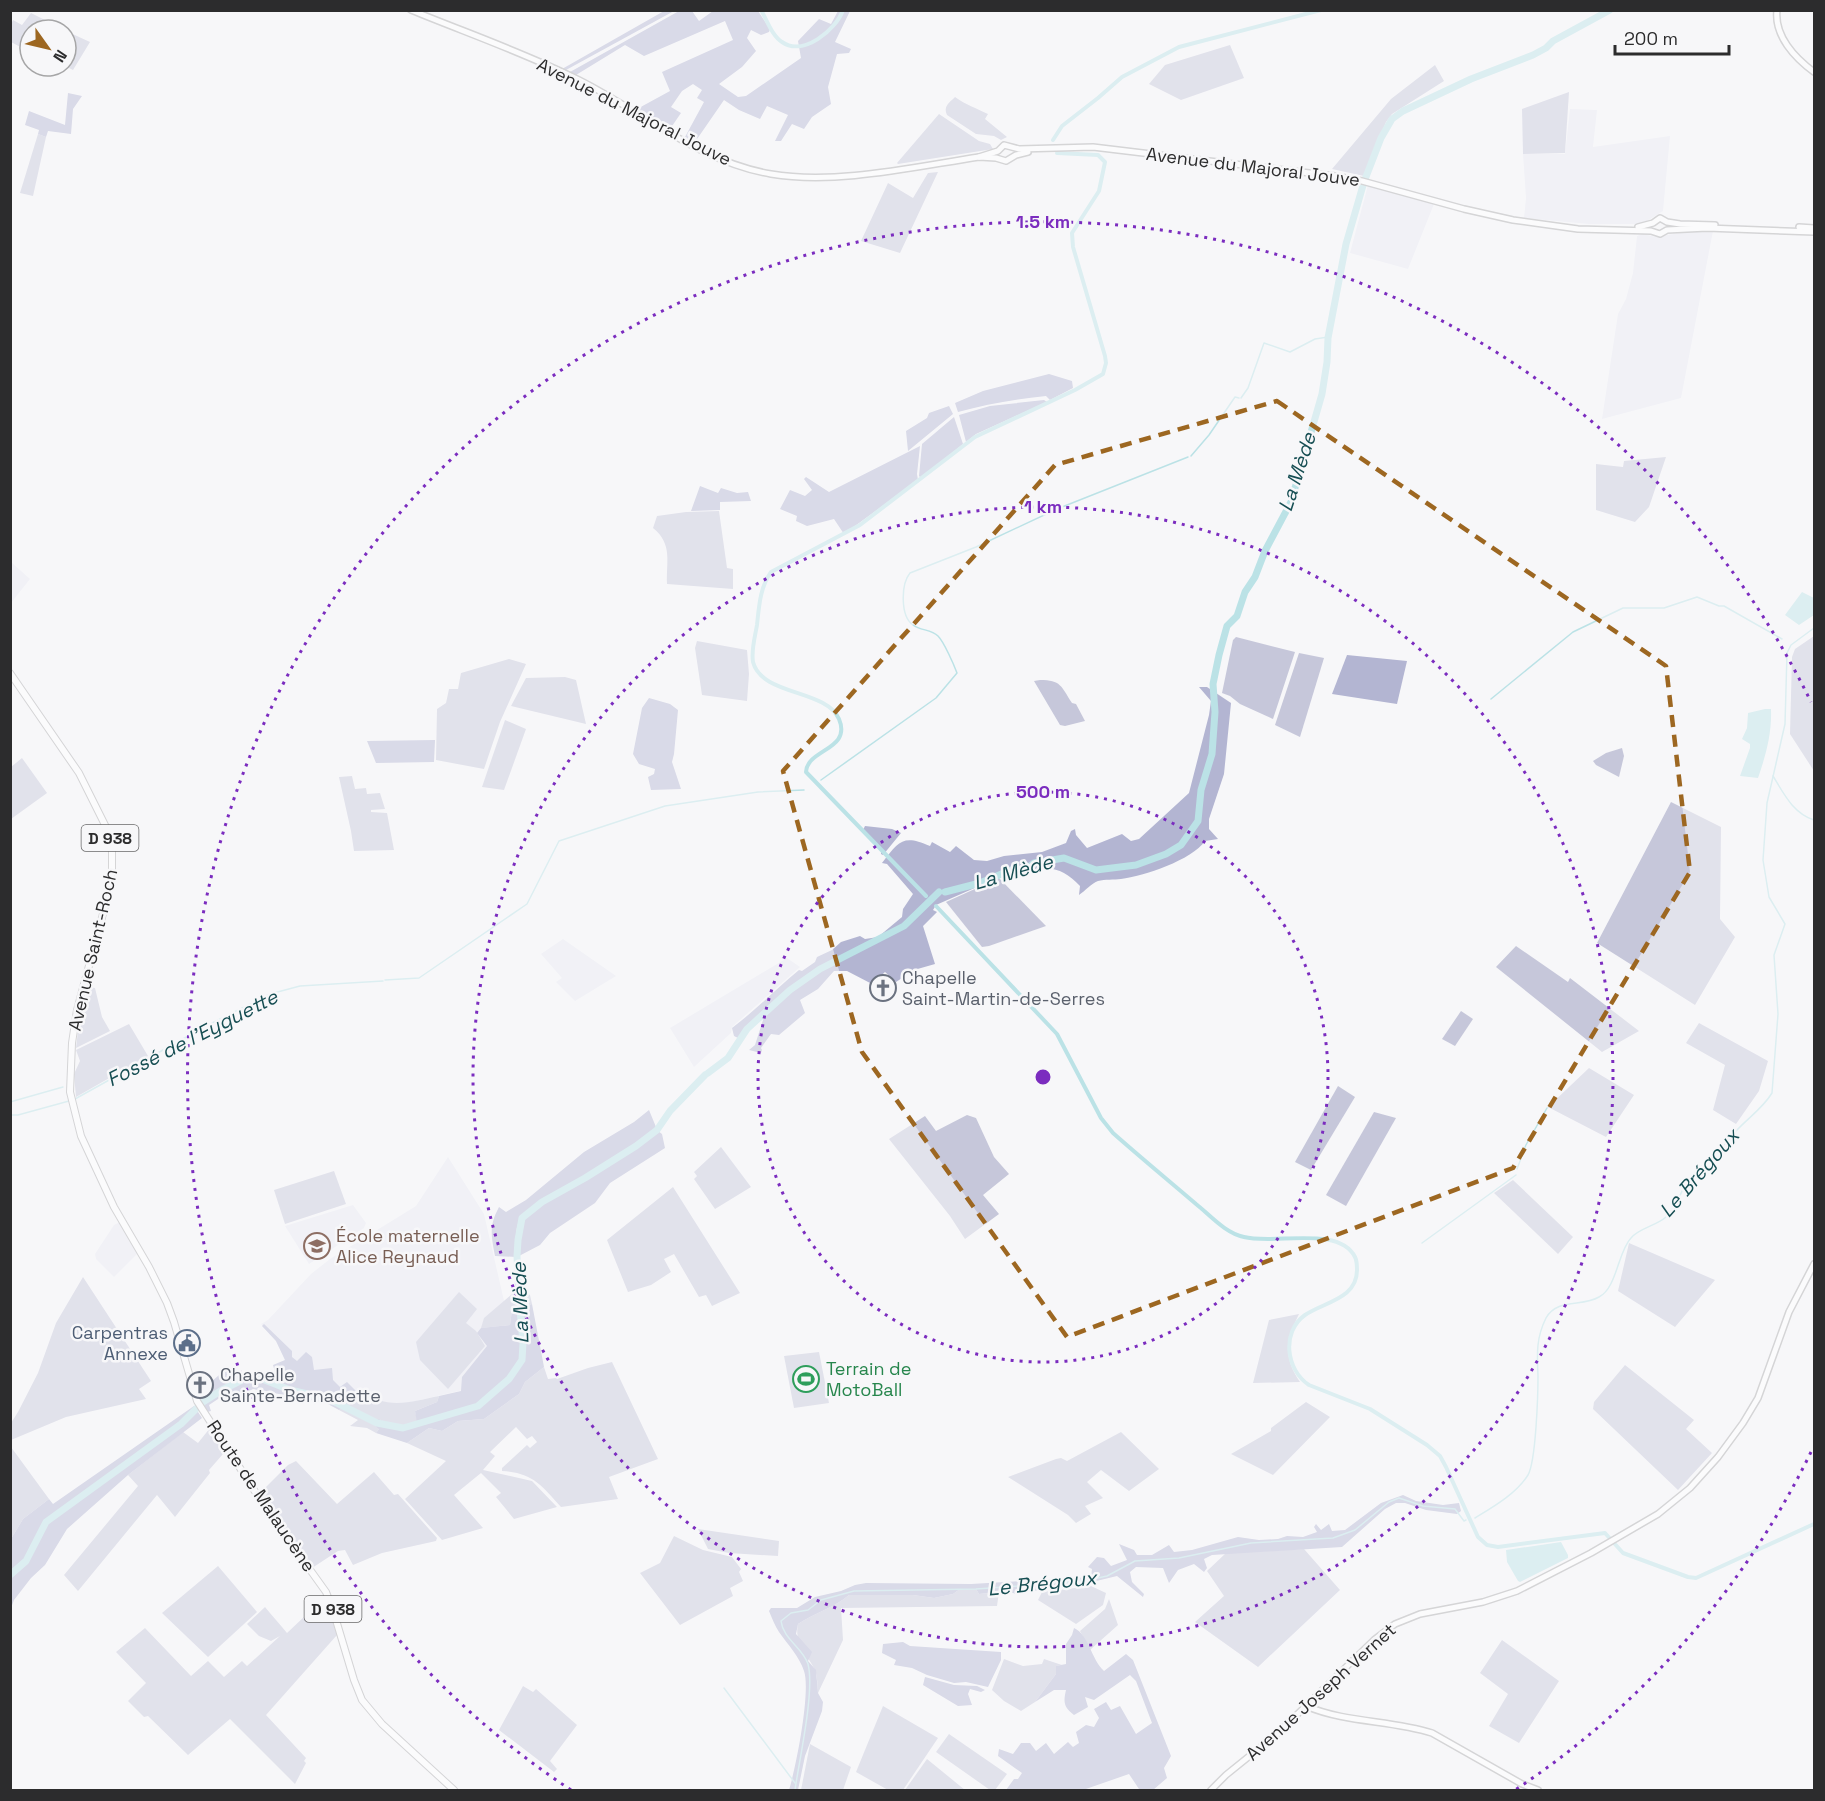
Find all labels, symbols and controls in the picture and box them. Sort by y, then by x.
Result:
north arrow [18,18,78,78]
scale bar [1615,18,1729,56]
text: 200 m [1624,27,1678,50]
text: N [48,46,72,66]
street label: Avenue du Majoral Jouve [533,52,735,171]
street label: Avenue du Majoral Jouve [1145,142,1361,191]
text: 1.5 km [1016,210,1070,233]
water label: La Mède [1272,428,1322,515]
text: 1 km [1024,495,1062,518]
text: 500 m [1016,780,1070,803]
road number: D 938 [82,825,138,851]
water label: La Mède [970,848,1057,896]
street label: Avenue Saint-Roch [63,867,122,1033]
place label: Chapelle Saint-Martin-de-Serres [902,966,1105,1010]
church icon: Chapelle Saint-Martin-de-Serres [868,973,898,1003]
water label: Fossé de l'Eyguette [102,983,283,1092]
centre of rings [1033,1067,1053,1087]
water label: Le Brégoux [1653,1122,1746,1223]
place label: École maternelle Alice Reynaud [336,1224,480,1268]
school or university icon: École maternelle Alice Reynaud [302,1231,332,1261]
water label: La Mède [506,1261,534,1344]
place label: Carpentras Annexe [72,1321,168,1365]
public building icon: Carpentras Annexe [172,1328,202,1358]
place label: Terrain de MotoBall [826,1357,911,1401]
place label: Chapelle Sainte-Bernadette [220,1363,381,1407]
sports icon: Terrain de MotoBall [791,1364,821,1394]
church icon: Chapelle Sainte-Bernadette [185,1370,215,1400]
street label: Route de Malaucène [202,1415,321,1576]
water label: Le Brégoux [986,1564,1100,1602]
road number: D 938 [304,1596,362,1622]
street label: Avenue Joseph Vernet [1241,1618,1401,1765]

